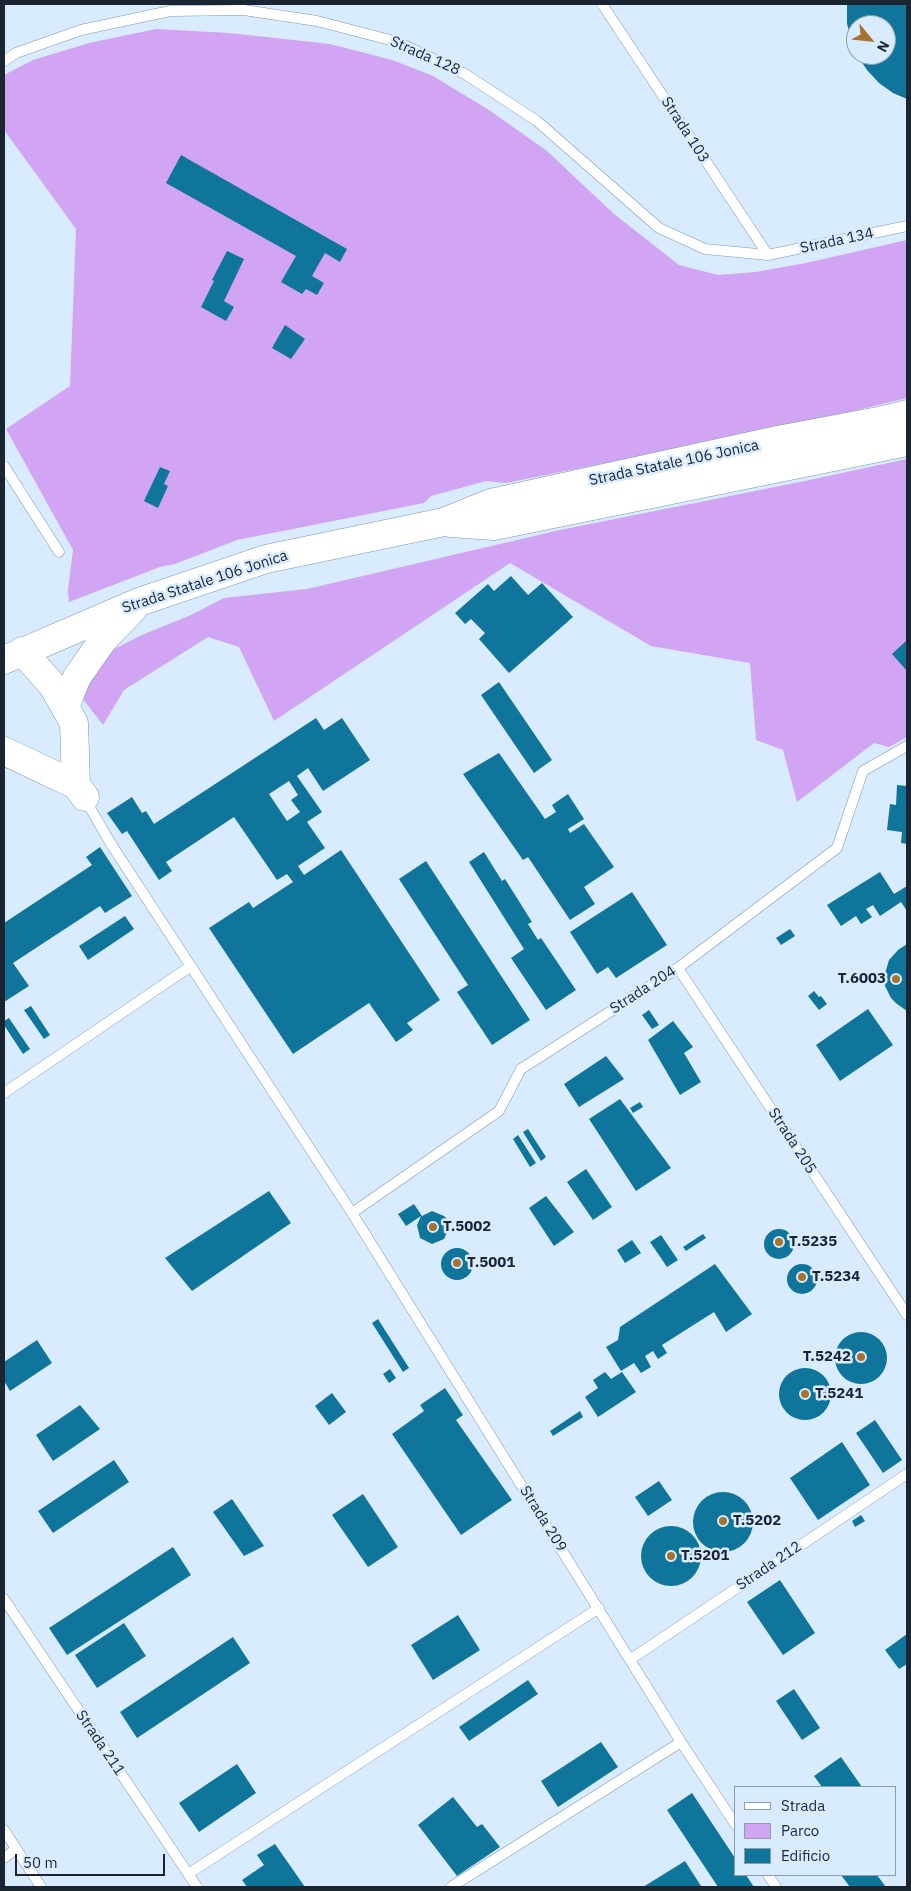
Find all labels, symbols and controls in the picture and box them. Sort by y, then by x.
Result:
north arrow [846,15,896,65]
street label: Strada 128 [387,33,463,79]
text: N [873,38,894,55]
street label: Strada 103 [657,94,713,166]
street label: Strada 134 [799,224,875,258]
street label: Strada Statale 106 Jonica [587,436,761,490]
street label: Strada Statale 106 Jonica [120,547,290,617]
street label: Strada 204 [607,962,679,1018]
place label: T.6003 [838,970,886,988]
marker: T.6003 [890,973,902,985]
street label: Strada 205 [764,1105,820,1177]
place label: T.5002 [443,1218,491,1236]
marker: T.5002 [427,1221,439,1233]
place label: T.5235 [789,1233,837,1251]
marker: T.5235 [773,1236,785,1248]
place label: T.5001 [467,1254,515,1272]
marker: T.5001 [451,1257,463,1269]
place label: T.5234 [812,1268,860,1286]
marker: T.5234 [796,1271,808,1283]
place label: T.5242 [803,1348,851,1366]
marker: T.5242 [855,1351,867,1363]
place label: T.5241 [815,1385,863,1403]
marker: T.5241 [799,1388,811,1400]
street label: Strada 209 [516,1483,570,1555]
place label: T.5202 [733,1512,781,1530]
marker: T.5202 [717,1515,729,1527]
street label: Strada 212 [733,1538,805,1594]
place label: T.5201 [681,1547,729,1565]
marker: T.5201 [665,1550,677,1562]
street label: Strada 211 [72,1707,128,1779]
legend [734,1786,896,1876]
text: Strada [781,1796,825,1815]
text: Parco [781,1821,819,1840]
scale bar [18,1844,168,1876]
text: Edificio [781,1846,830,1865]
text: 50 m [23,1853,58,1872]

